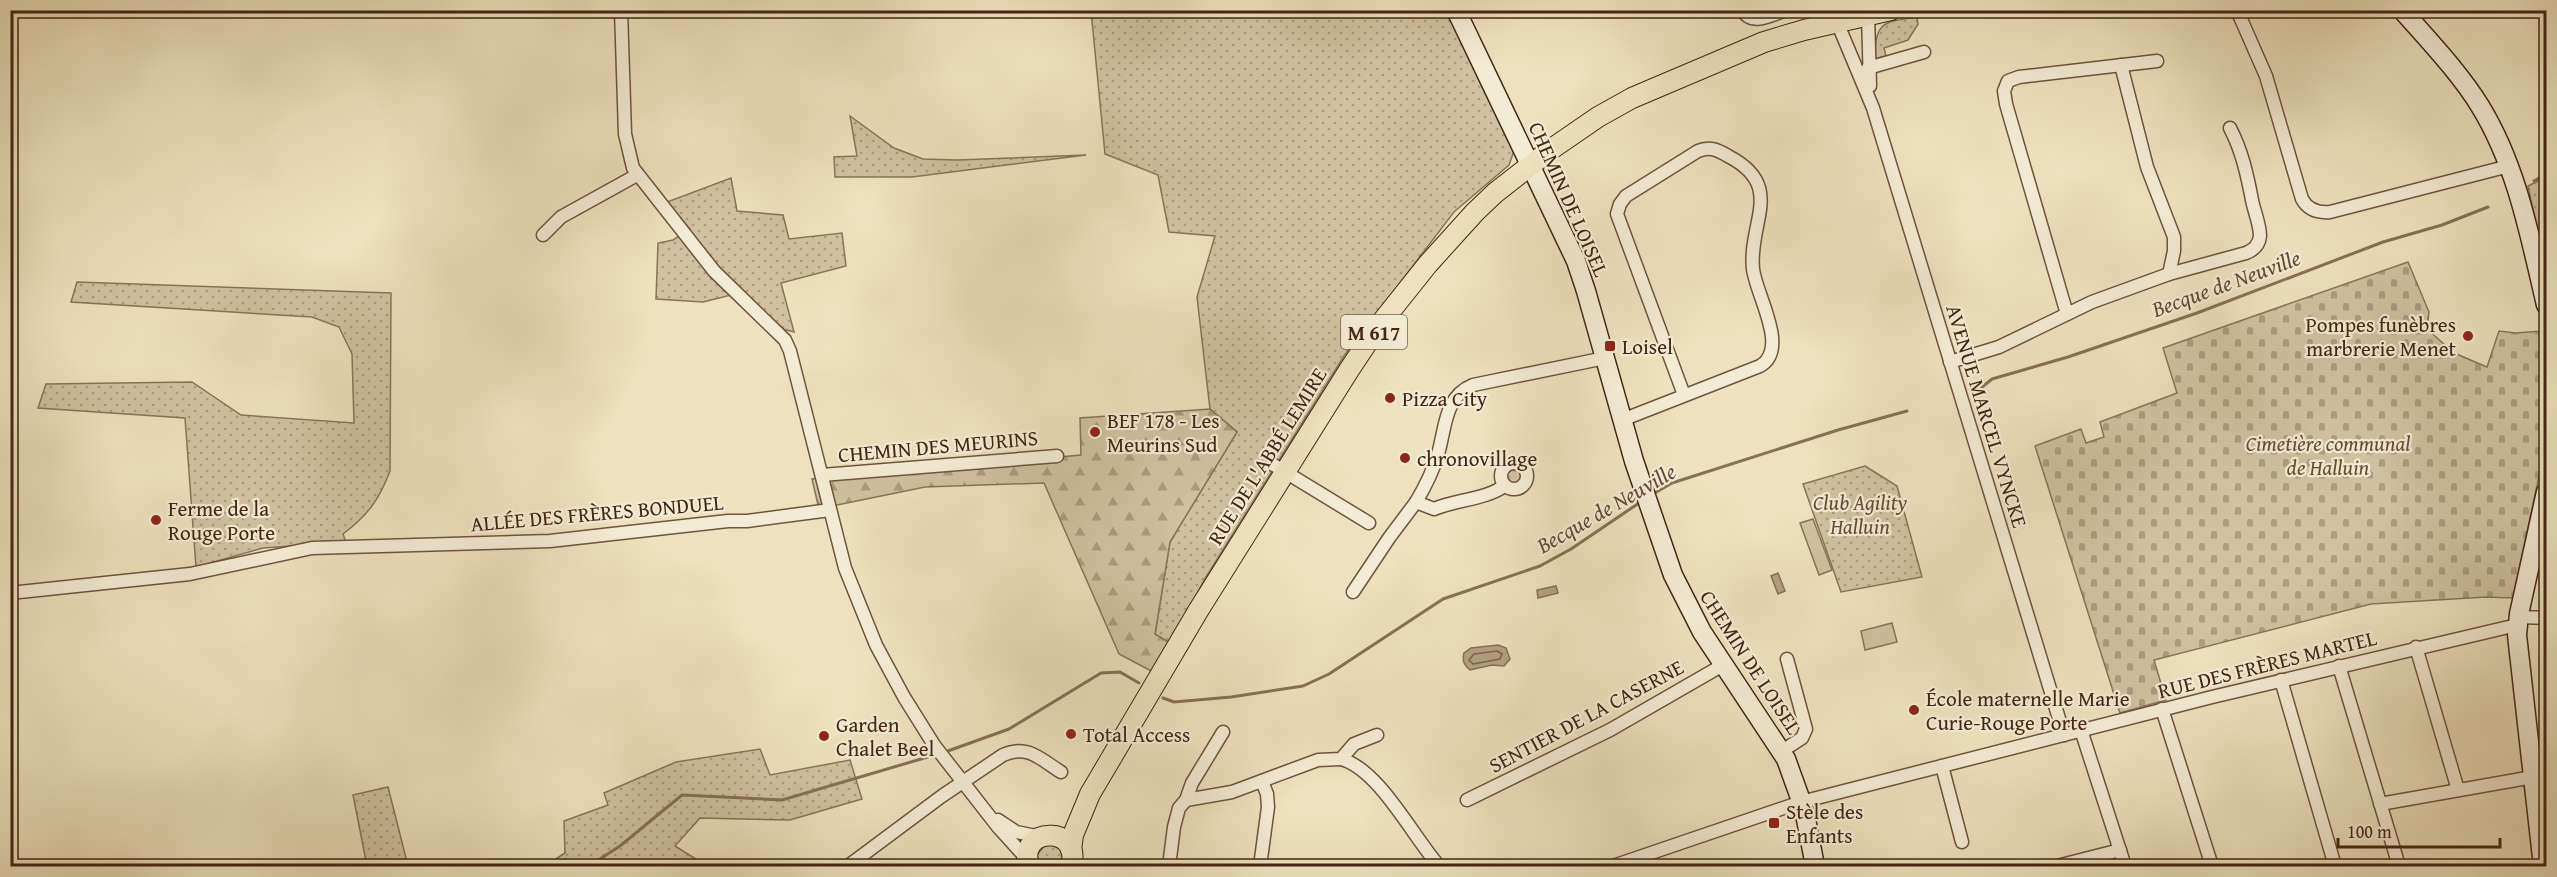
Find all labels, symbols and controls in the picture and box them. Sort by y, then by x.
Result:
street label: CHEMIN DE LOISEL [1521,117,1617,281]
water label: Becque de Neuville [2146,241,2305,325]
street label: AVENUE MARCEL VYNCKE [1938,301,2036,532]
place label: Pompes funèbres marbrerie Menet [2306,309,2457,364]
road number: M 617 [1341,315,1407,349]
marker: Pompes funèbres marbrerie Menet [2461,329,2475,343]
place label: Loisel [1622,331,1673,362]
marker: Loisel [1603,339,1617,353]
street label: RUE DE L'ABBÉ LEMIRE [1200,361,1334,551]
place label: Pizza City [1402,383,1488,414]
marker: Pizza City [1383,391,1397,405]
place label: BEF 178 - Les Meurins Sud [1107,405,1220,460]
street label: CHEMIN DES MEURINS [837,422,1039,470]
marker: BEF 178 - Les Meurins Sud [1088,425,1102,439]
park label: Cimetière communal de Halluin [2246,428,2410,483]
place label: chronovillage [1417,443,1537,474]
marker: chronovillage [1398,451,1412,465]
water label: Becque de Neuville [1530,455,1682,561]
street label: ALLÉE DES FRÈRES BONDUEL [469,487,725,539]
park label: Club Agility Halluin [1813,487,1907,542]
place label: Ferme de la Rouge Porte [168,493,275,548]
marker: Ferme de la Rouge Porte [149,513,163,527]
street label: CHEMIN DE LOISEL [1693,584,1809,740]
street label: RUE DES FRÈRES MARTEL [2154,622,2380,706]
street label: SENTIER DE LA CASERNE [1483,651,1689,781]
place label: École maternelle Marie Curie-Rouge Porte [1926,683,2130,738]
marker: École maternelle Marie Curie-Rouge Porte [1907,703,1921,717]
place label: Garden Chalet Beel [836,709,935,764]
place label: Total Access [1083,719,1190,750]
marker: Total Access [1064,727,1078,741]
marker: Garden Chalet Beel [817,729,831,743]
place label: Stèle des Enfants [1786,796,1863,851]
scale bar [2338,811,2500,849]
marker: Stèle des Enfants [1767,816,1781,830]
text: 100 m [2347,818,2392,845]

